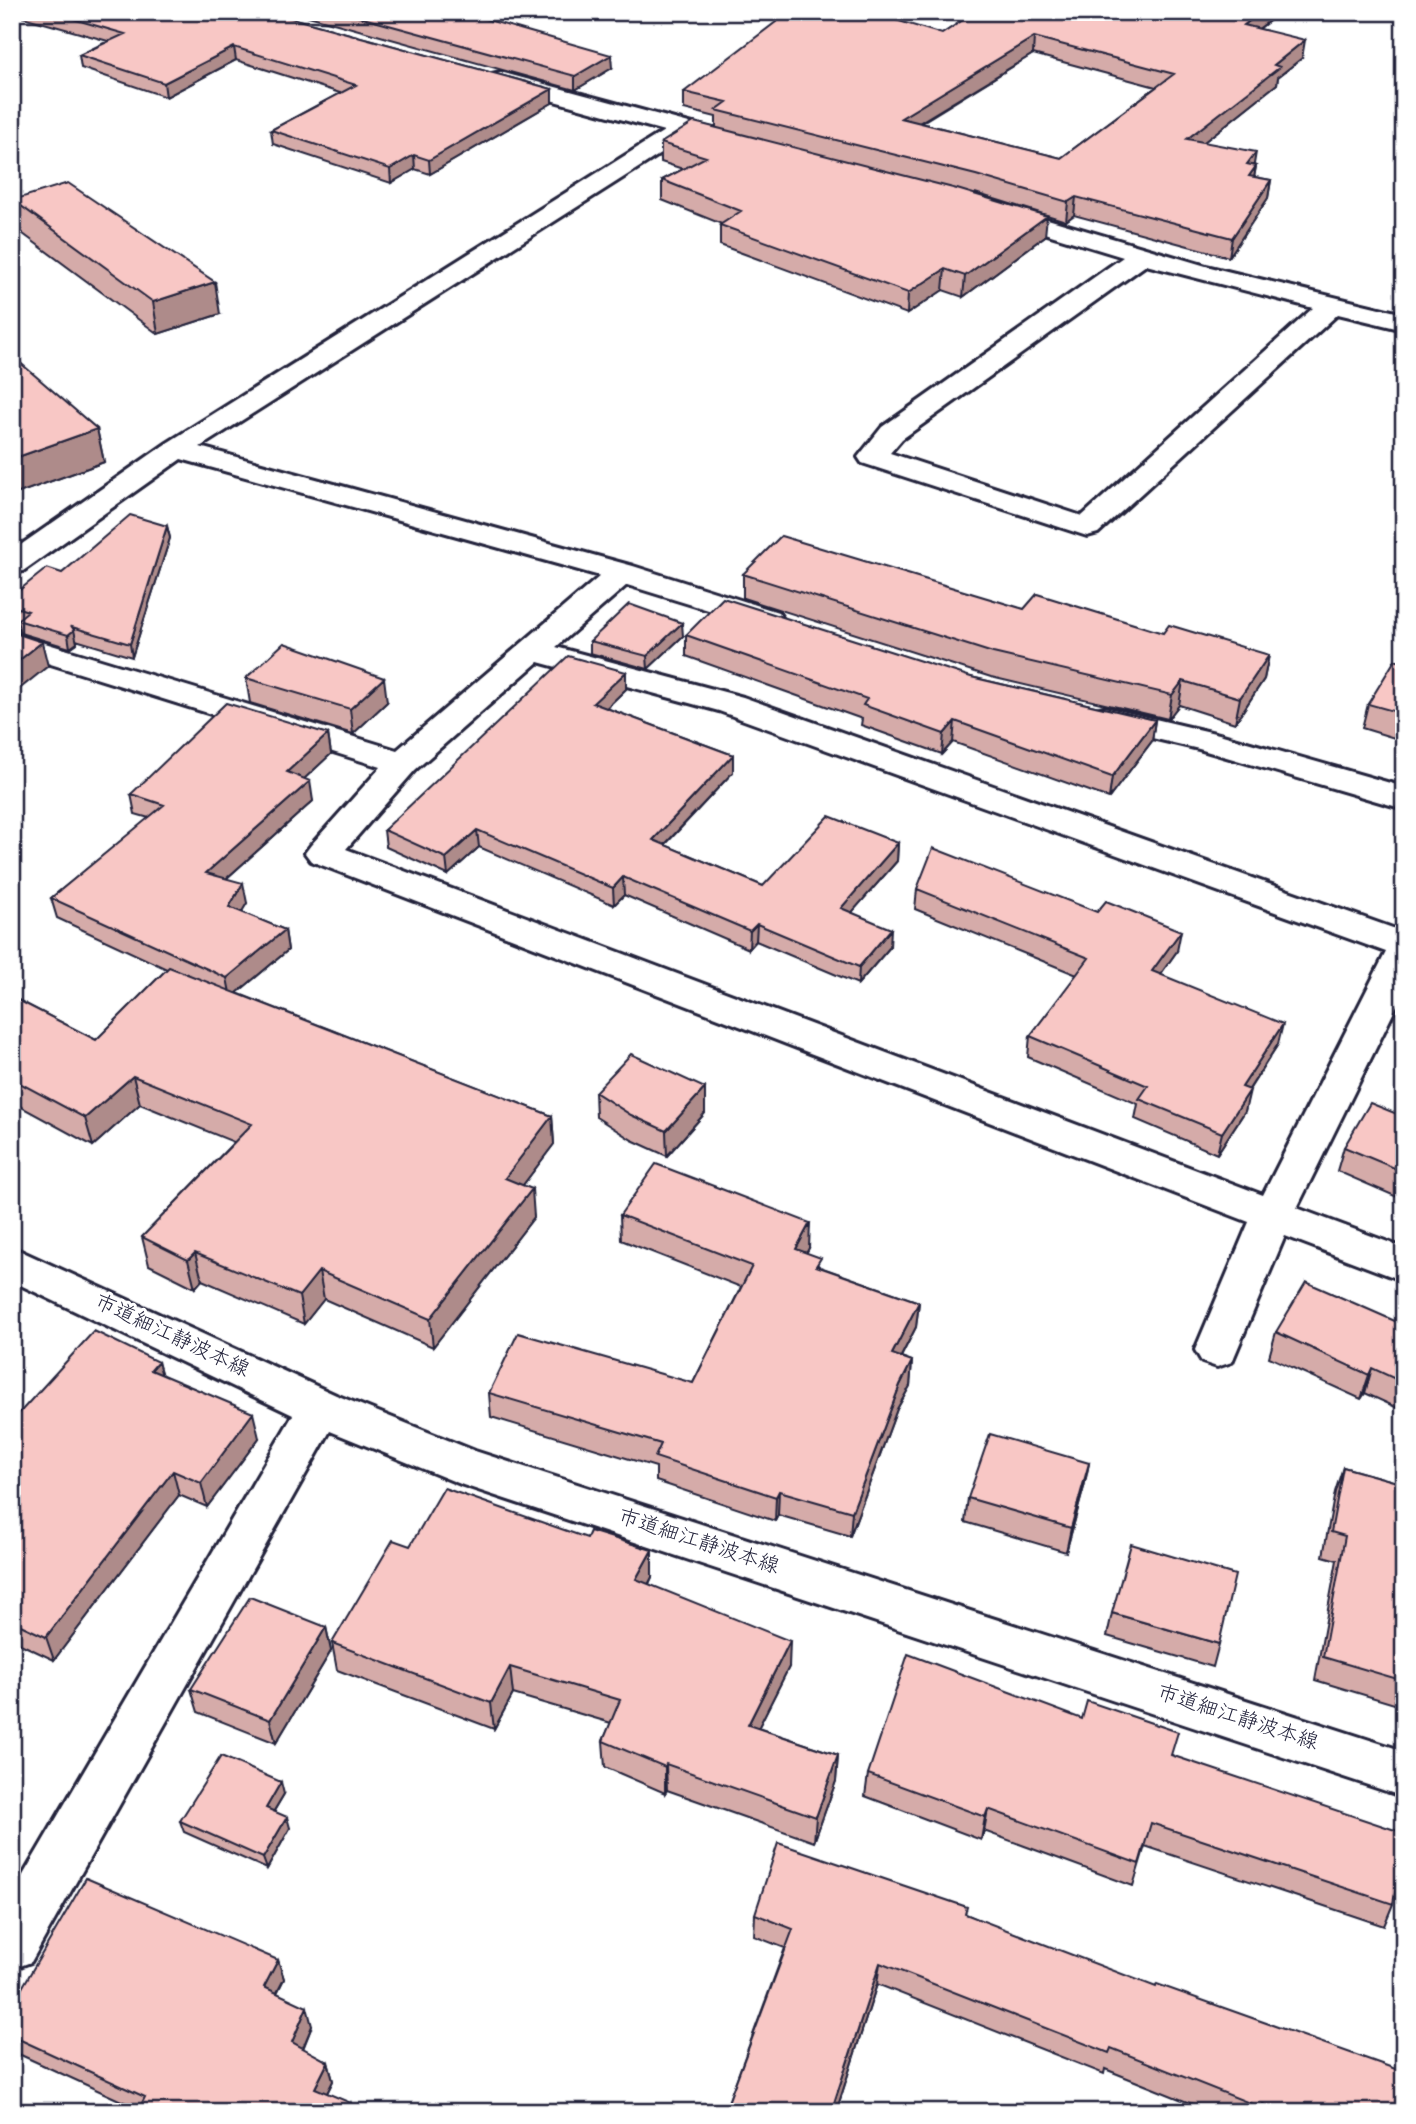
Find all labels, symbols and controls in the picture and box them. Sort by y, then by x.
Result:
street label: 市道細江静波本線 [90,1289,253,1385]
street label: 市道細江静波本線 [614,1504,782,1582]
street label: 市道細江静波本線 [1153,1680,1321,1758]

